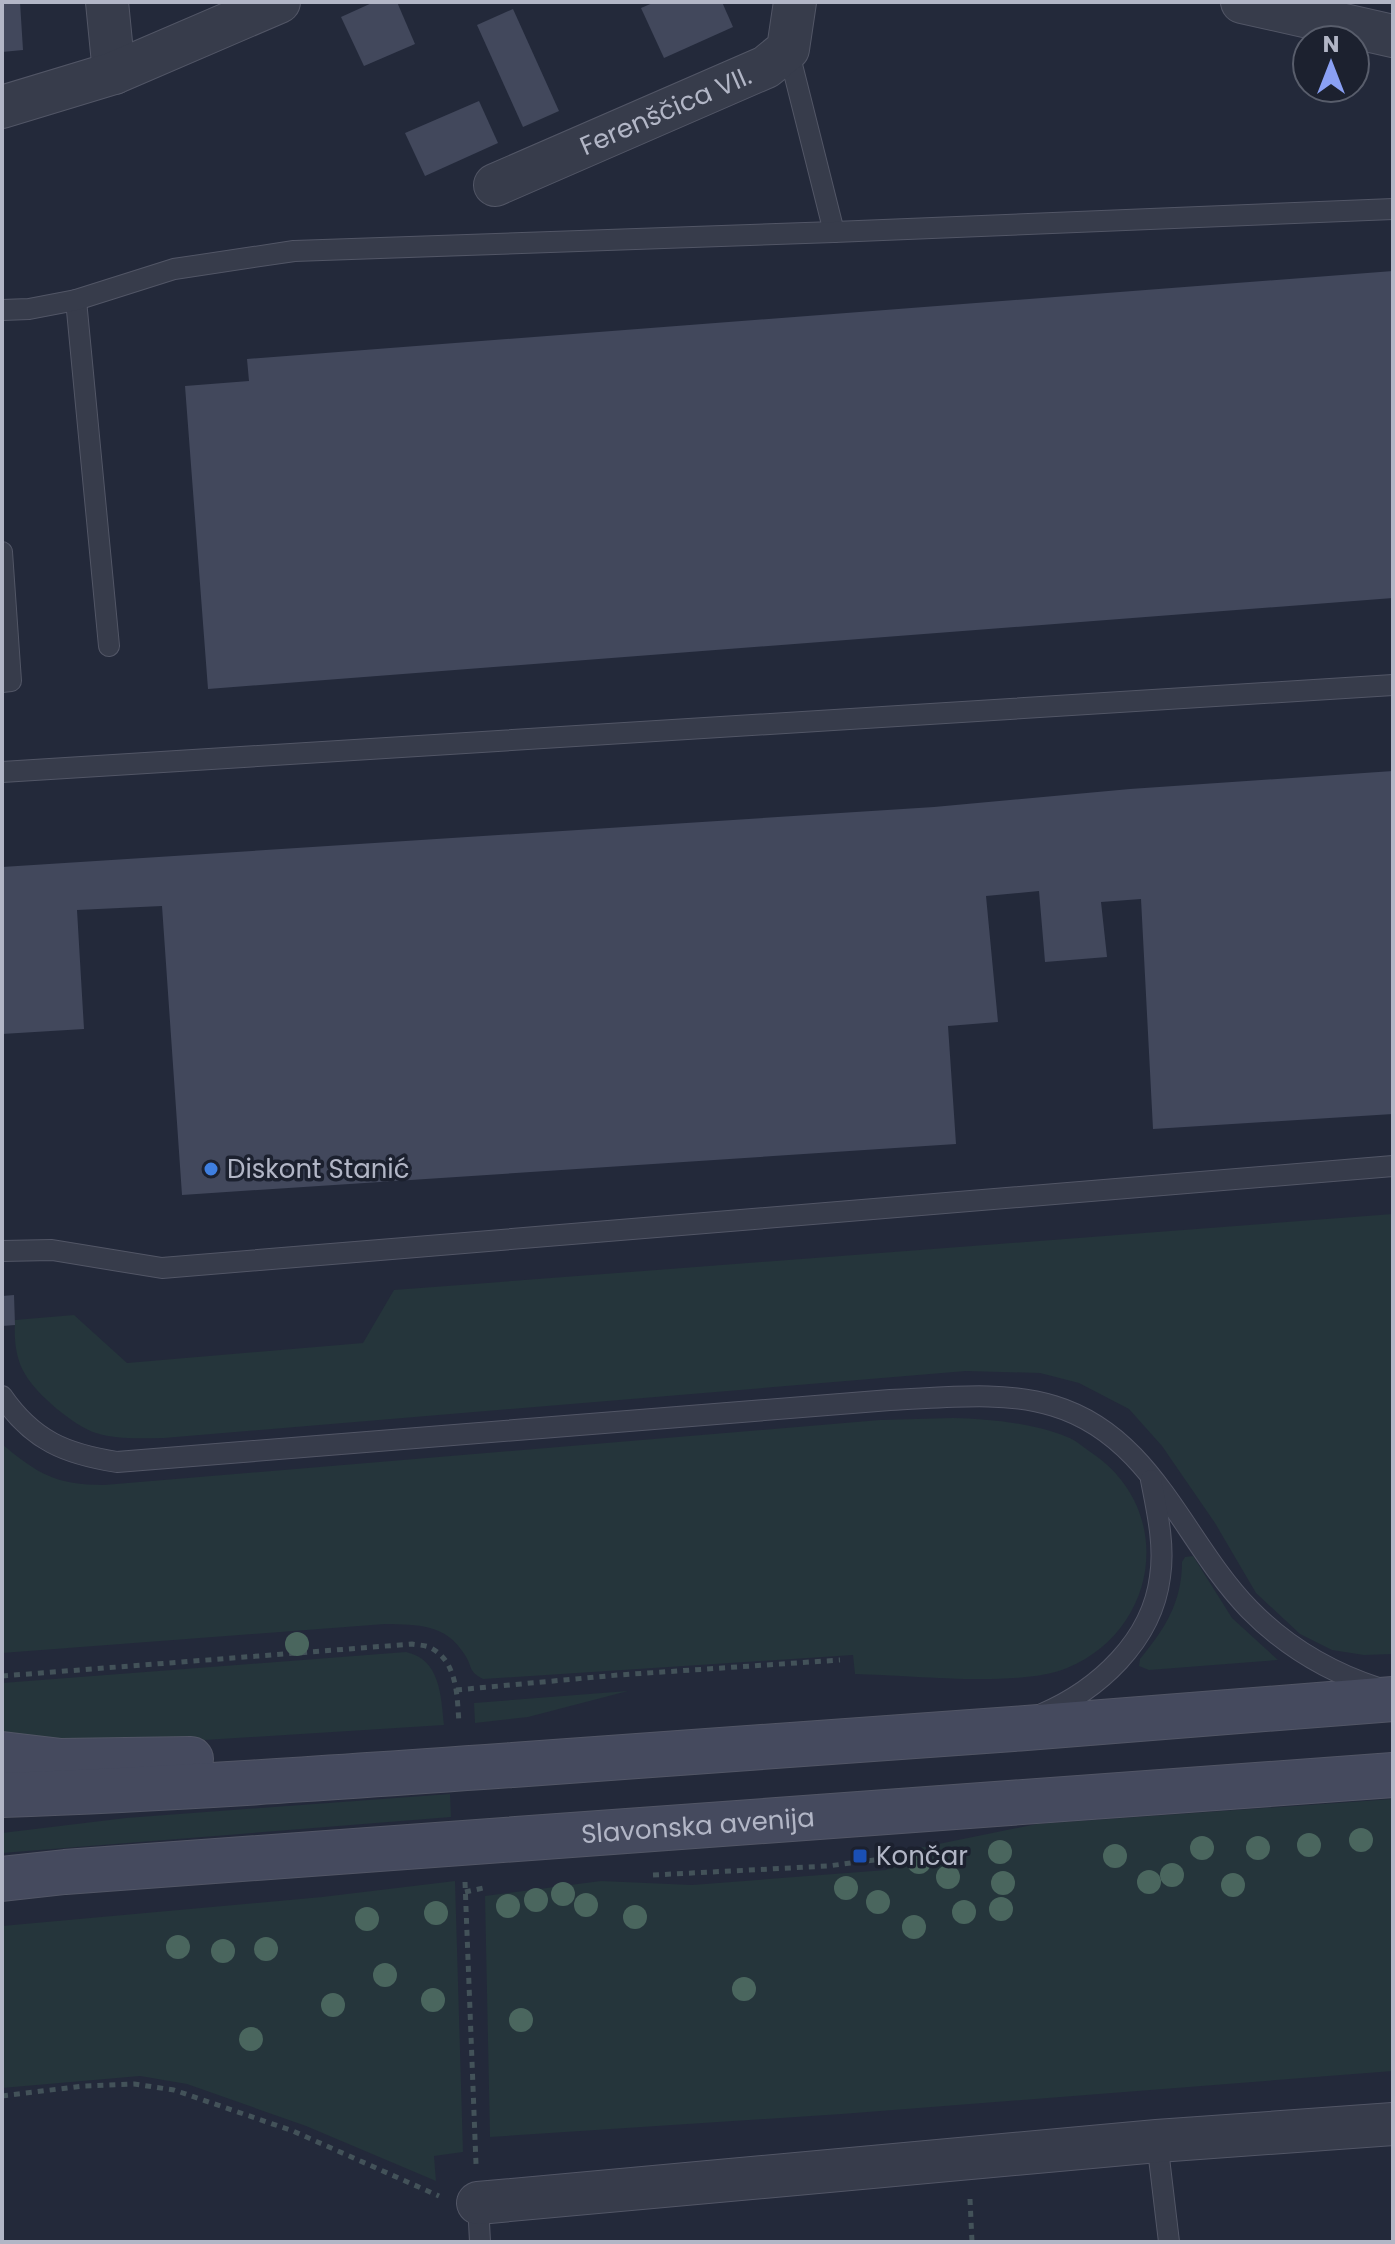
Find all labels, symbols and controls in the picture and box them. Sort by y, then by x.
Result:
north arrow [1291,24,1371,104]
text: N [1323,29,1339,60]
street label: Ferenščica VII. [574,58,757,164]
place label: Diskont Stanić [227,1151,410,1187]
marker: Diskont Stanić [202,1160,220,1178]
street label: Slavonska avenija [580,1799,816,1852]
place label: Končar [876,1838,968,1874]
marker: Končar [851,1847,869,1865]

